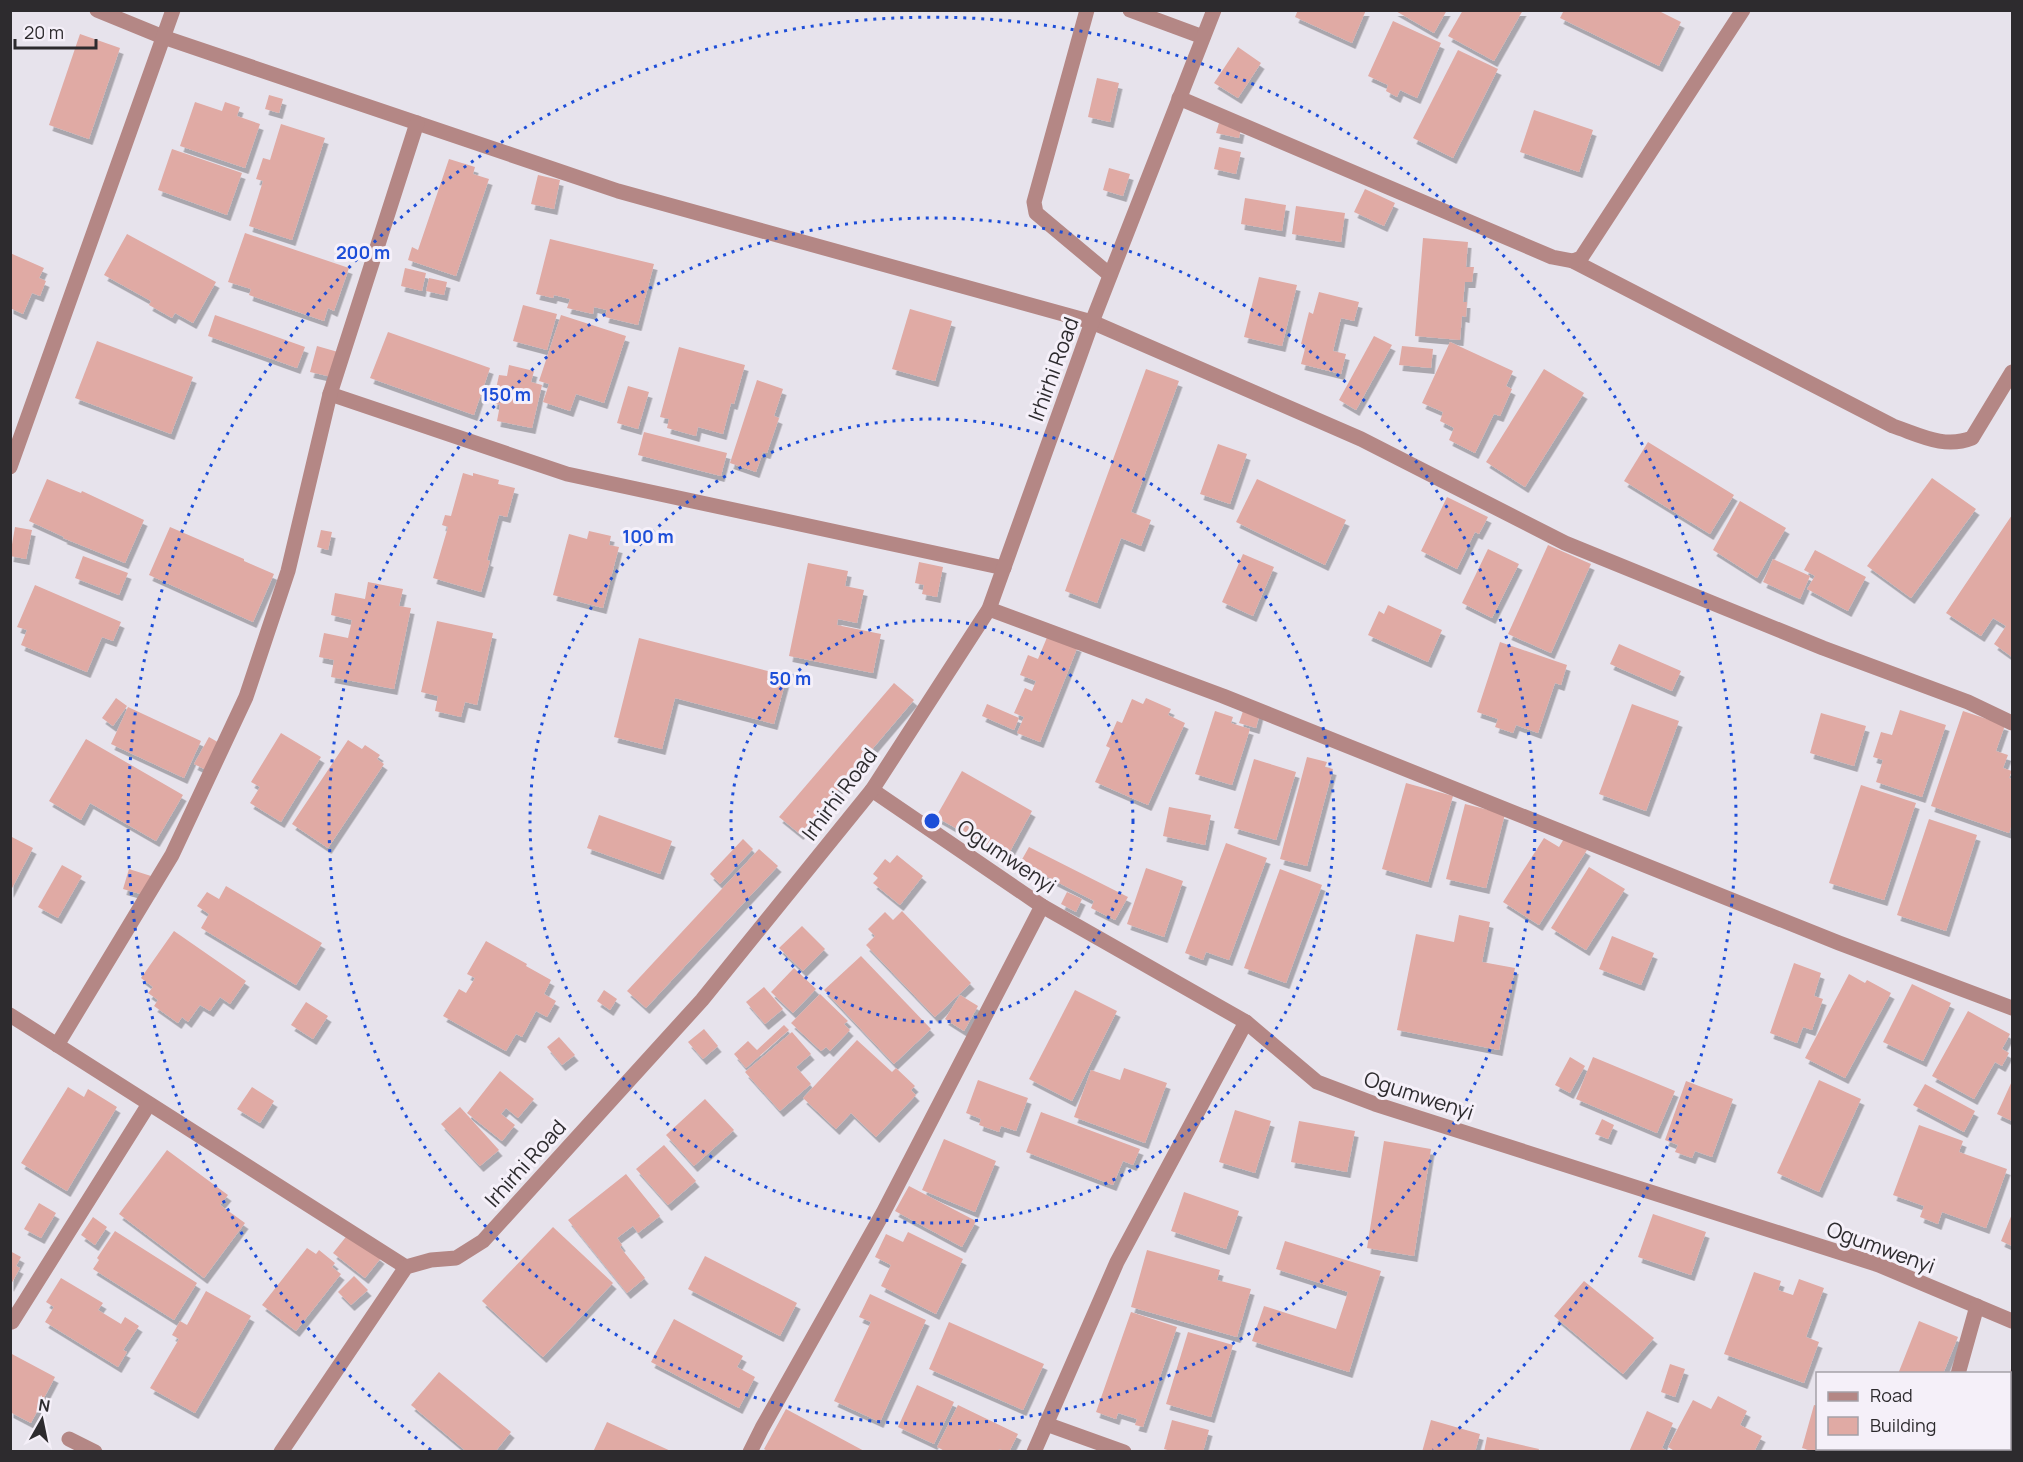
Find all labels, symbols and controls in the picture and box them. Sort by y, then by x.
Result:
scale bar [15,12,96,50]
text: 20 m [24,20,64,44]
text: 200 m [336,240,390,264]
street label: Irhirhi Road [1021,313,1085,425]
text: 150 m [481,382,531,406]
text: 100 m [622,524,674,548]
text: 50 m [769,666,811,690]
street label: Irhirhi Road [795,742,883,846]
centre of rings [922,811,942,831]
street label: Ogumwenyi [952,813,1062,899]
street label: Ogumwenyi [1361,1064,1477,1126]
street label: Irhirhi Road [478,1113,572,1213]
street label: Ogumwenyi [1823,1214,1939,1280]
legend [1816,1372,2011,1450]
text: Road [1870,1383,1913,1407]
north arrow [12,1390,72,1450]
text: N [37,1393,52,1417]
text: Building [1870,1413,1936,1437]

